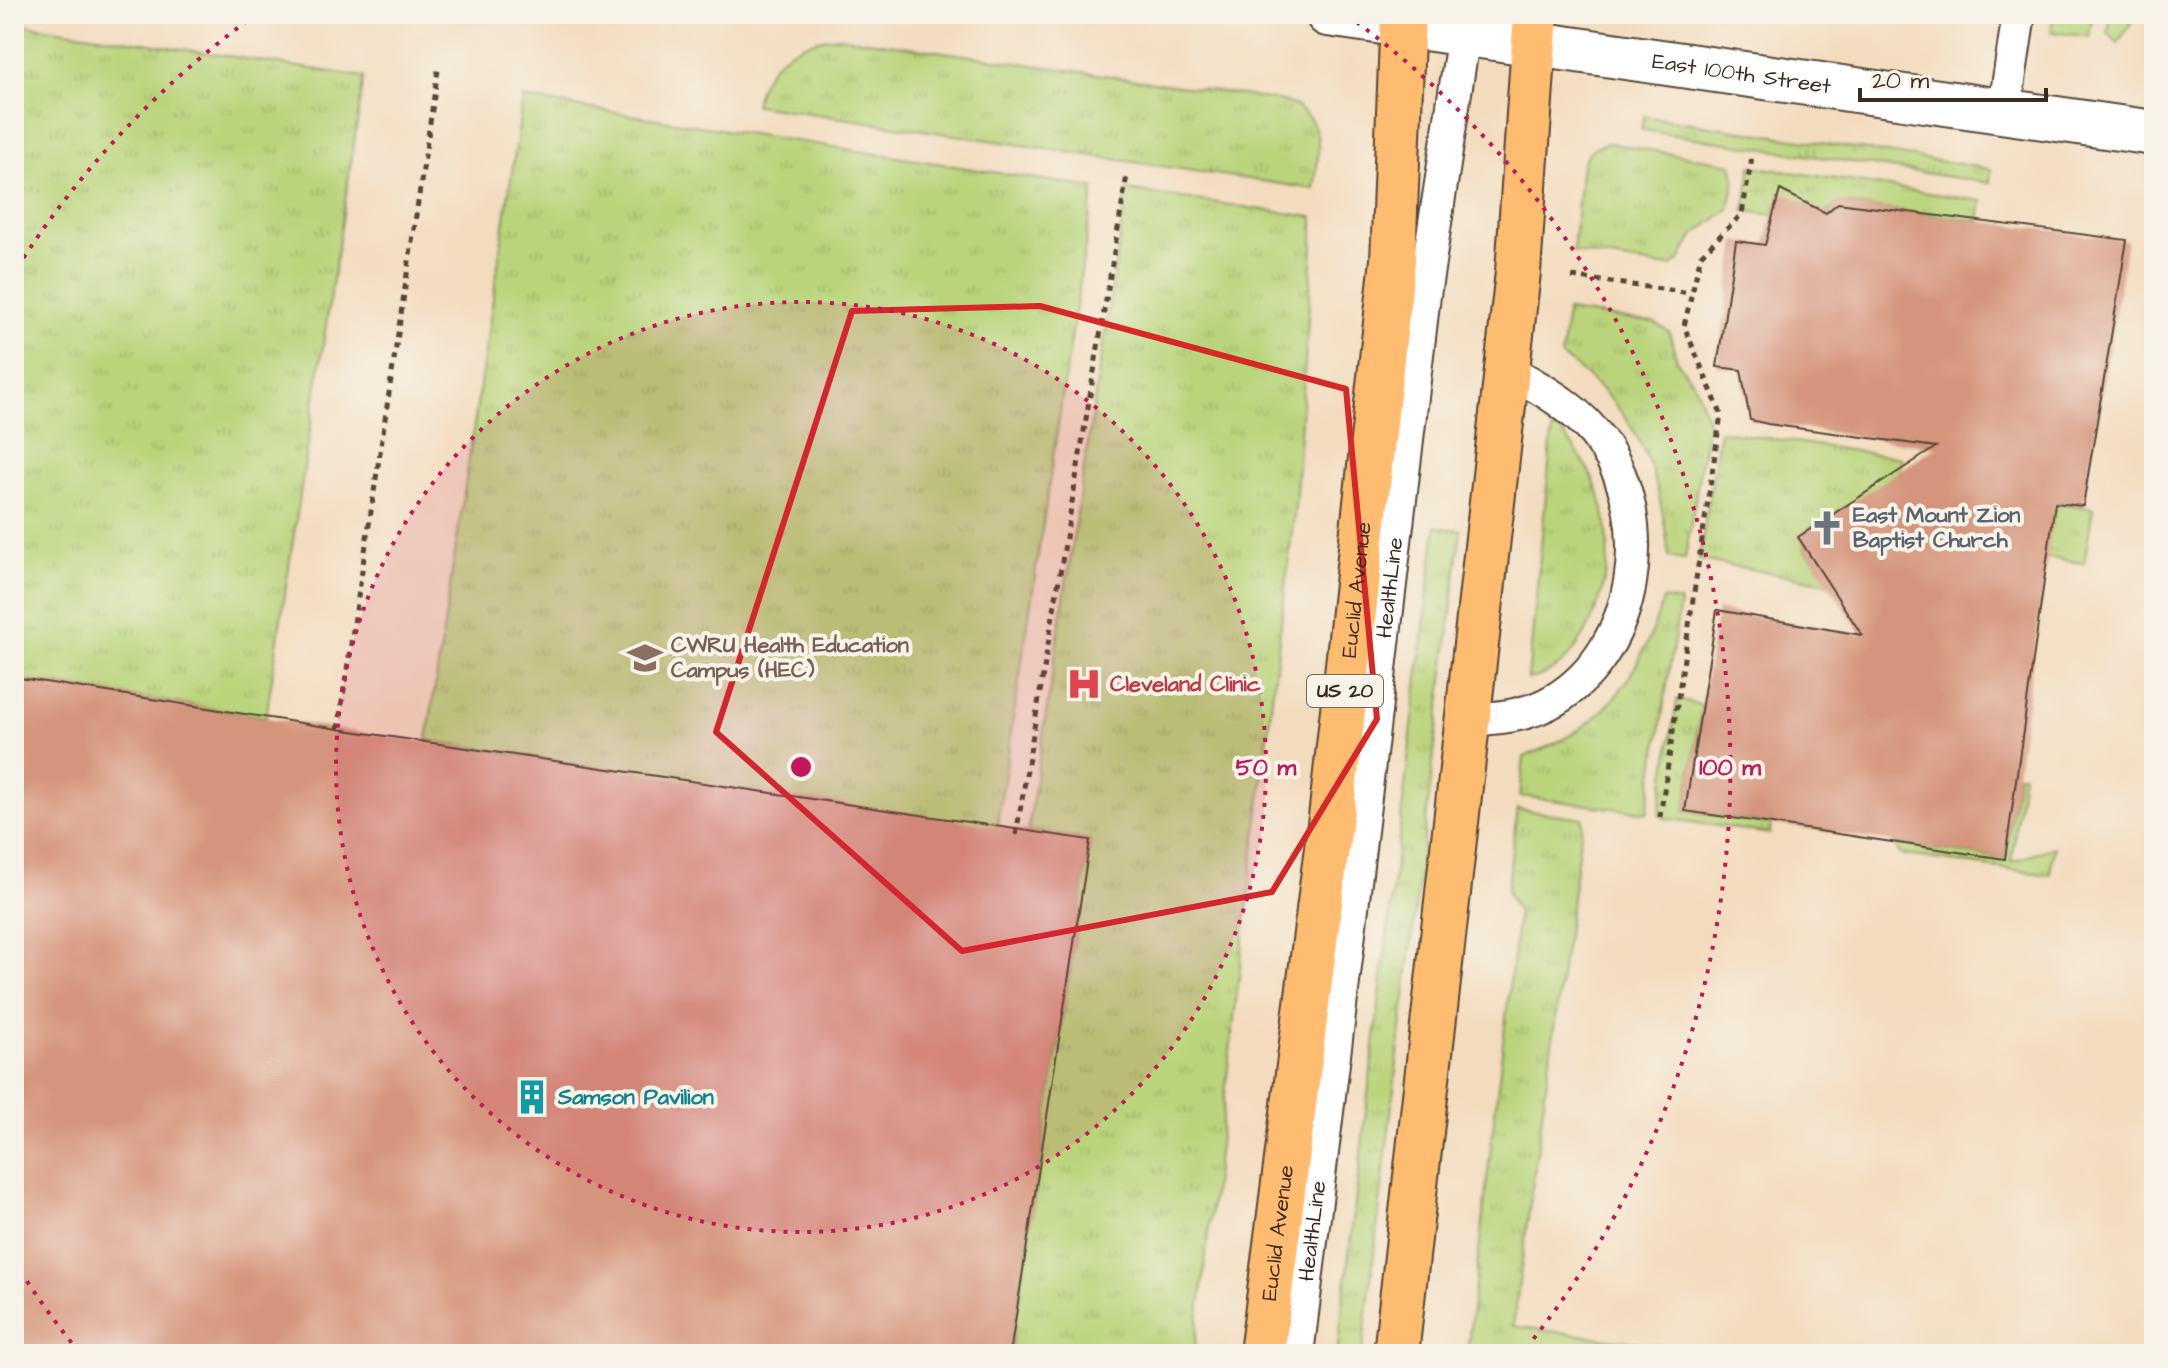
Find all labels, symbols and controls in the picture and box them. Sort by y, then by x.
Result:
street label: East 100th Street [1650,45,1833,102]
scale bar [1860,52,2046,102]
text: 20 m [1872,64,1929,98]
place label: East Mount Zion Baptist Church [1853,500,2020,556]
church icon: East Mount Zion Baptist Church [1808,509,1846,547]
street label: Euclid Avenue [1333,520,1379,659]
street label: HealthLine [1368,535,1411,640]
place label: CWRU Health Education Campus (HEC) [671,630,909,686]
school or university icon: CWRU Health Education Campus (HEC) [626,639,664,677]
hospital icon: Cleveland Clinic [1065,665,1103,703]
place label: Cleveland Clinic [1110,669,1261,700]
road number: US 20 [1307,675,1383,707]
text: 50 m [1236,751,1297,785]
text: 100 m [1699,751,1761,785]
centre of rings [787,753,815,781]
building icon: Samson Pavilion [513,1078,551,1116]
place label: Samson Pavilion [557,1082,714,1113]
street label: Euclid Avenue [1253,1163,1302,1303]
street label: HealthLine [1291,1179,1334,1283]

